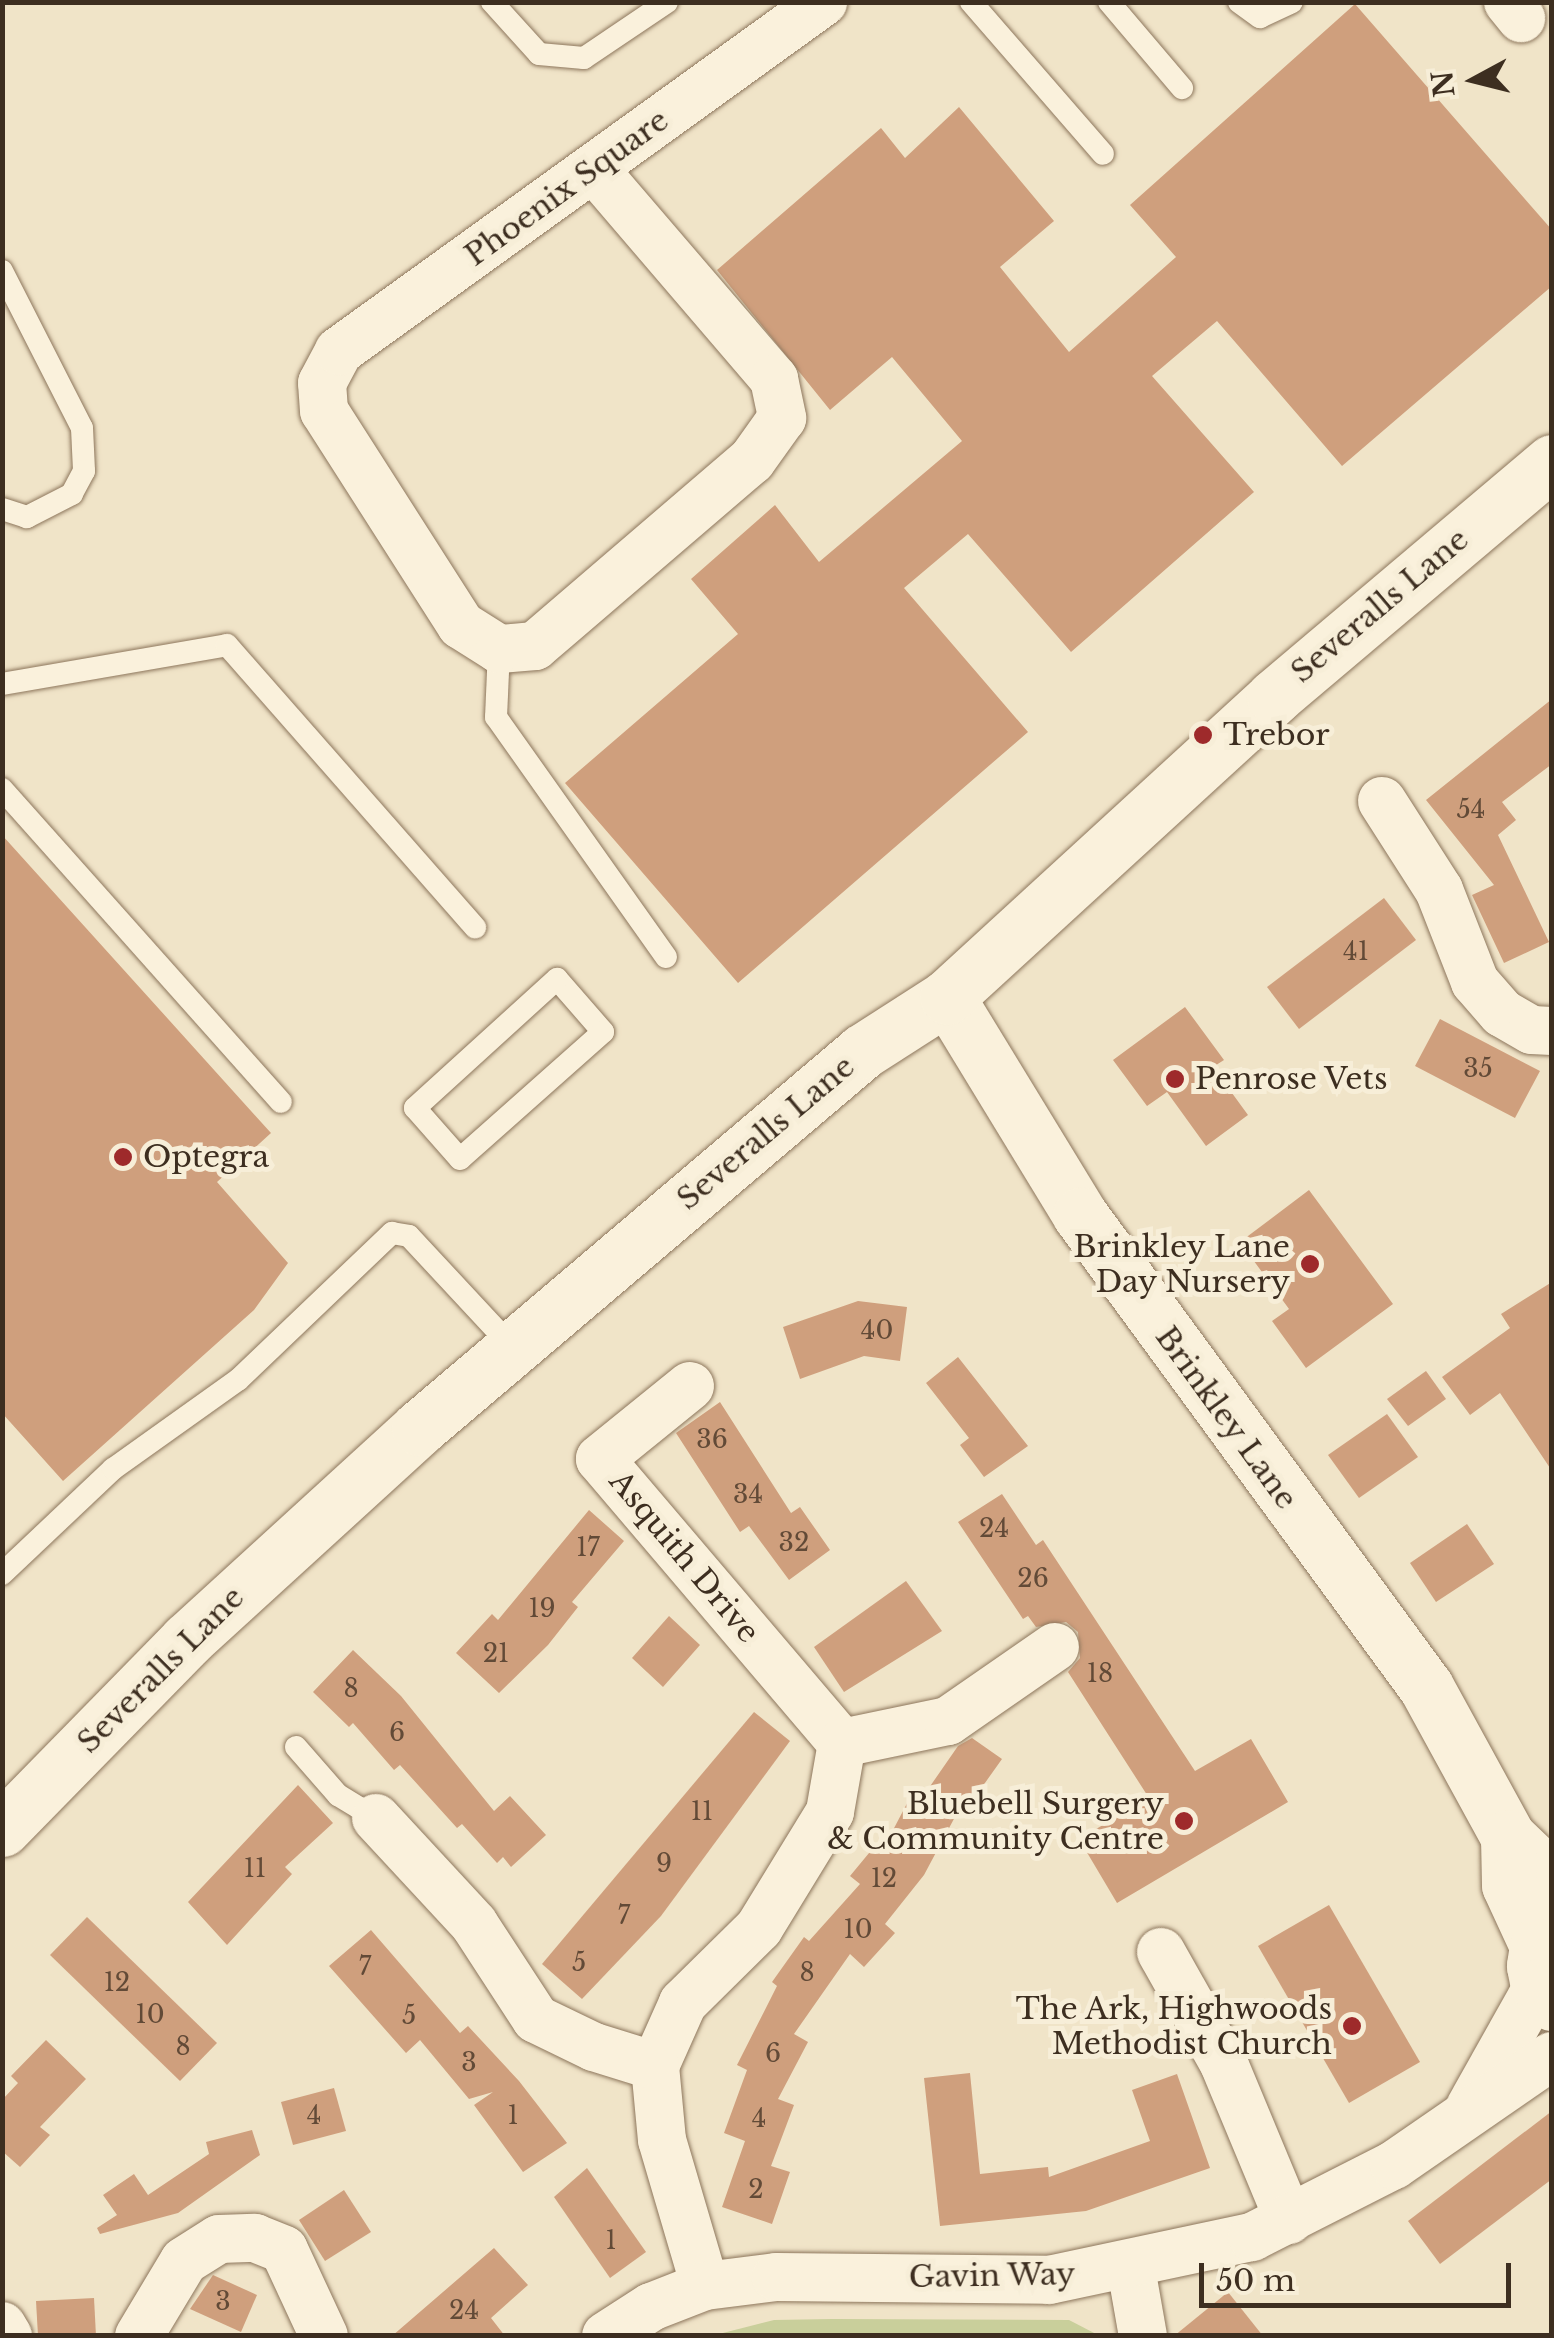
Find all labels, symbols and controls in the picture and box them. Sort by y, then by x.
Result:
north arrow [1424,30,1524,130]
text: N [1425,69,1463,99]
street label: Phoenix Square [458,102,676,274]
street label: Severalls Lane [1284,522,1476,690]
place label: Trebor [1223,717,1330,753]
marker: Trebor [1192,724,1214,746]
house number: 54 [1457,795,1485,825]
house number: 41 [1343,937,1369,967]
street label: Severalls Lane [670,1049,862,1217]
house number: 35 [1463,1054,1493,1084]
place label: Penrose Vets [1195,1061,1389,1097]
marker: Penrose Vets [1164,1068,1186,1090]
place label: Optegra [143,1139,269,1175]
marker: Optegra [112,1146,134,1168]
place label: Brinkley Lane Day Nursery [1073,1229,1290,1300]
marker: Brinkley Lane Day Nursery [1299,1253,1321,1275]
house number: 40 [861,1316,893,1346]
street label: Brinkley Lane [1148,1320,1304,1516]
house number: 36 [696,1425,728,1455]
street label: Asquith Drive [602,1464,766,1650]
house number: 34 [733,1480,763,1510]
house number: 24 [979,1514,1009,1544]
house number: 32 [779,1528,809,1558]
house number: 17 [576,1533,600,1563]
house number: 26 [1017,1564,1049,1594]
street label: Severalls Lane [71,1580,251,1760]
house number: 19 [528,1594,556,1624]
house number: 21 [483,1639,509,1669]
house number: 18 [1087,1659,1113,1689]
house number: 8 [343,1674,359,1704]
house number: 6 [389,1718,405,1748]
place label: Bluebell Surgery & Community Centre [826,1786,1164,1856]
house number: 11 [691,1797,713,1827]
marker: Bluebell Surgery & Community Centre [1173,1810,1195,1832]
house number: 9 [656,1849,672,1879]
house number: 11 [244,1854,266,1884]
house number: 12 [871,1864,897,1894]
house number: 7 [618,1901,630,1931]
house number: 10 [844,1915,872,1945]
house number: 5 [572,1948,586,1978]
house number: 7 [359,1952,371,1982]
house number: 8 [799,1958,815,1988]
house number: 12 [104,1968,130,1998]
place label: The Ark, Highwoods Methodist Church [1015,1991,1332,2062]
house number: 10 [136,2000,164,2030]
house number: 5 [402,2001,416,2031]
marker: The Ark, Highwoods Methodist Church [1341,2015,1363,2037]
house number: 8 [175,2032,191,2062]
house number: 6 [765,2039,781,2069]
house number: 3 [461,2048,477,2078]
house number: 4 [307,2101,321,2131]
house number: 1 [507,2101,519,2131]
house number: 4 [752,2104,766,2134]
house number: 2 [748,2175,764,2205]
house number: 1 [605,2226,617,2256]
scale bar [1204,2243,1516,2305]
street label: Gavin Way [908,2257,1076,2295]
text: 50 m [1216,2262,1295,2299]
house number: 3 [215,2287,231,2317]
house number: 24 [449,2296,479,2326]

